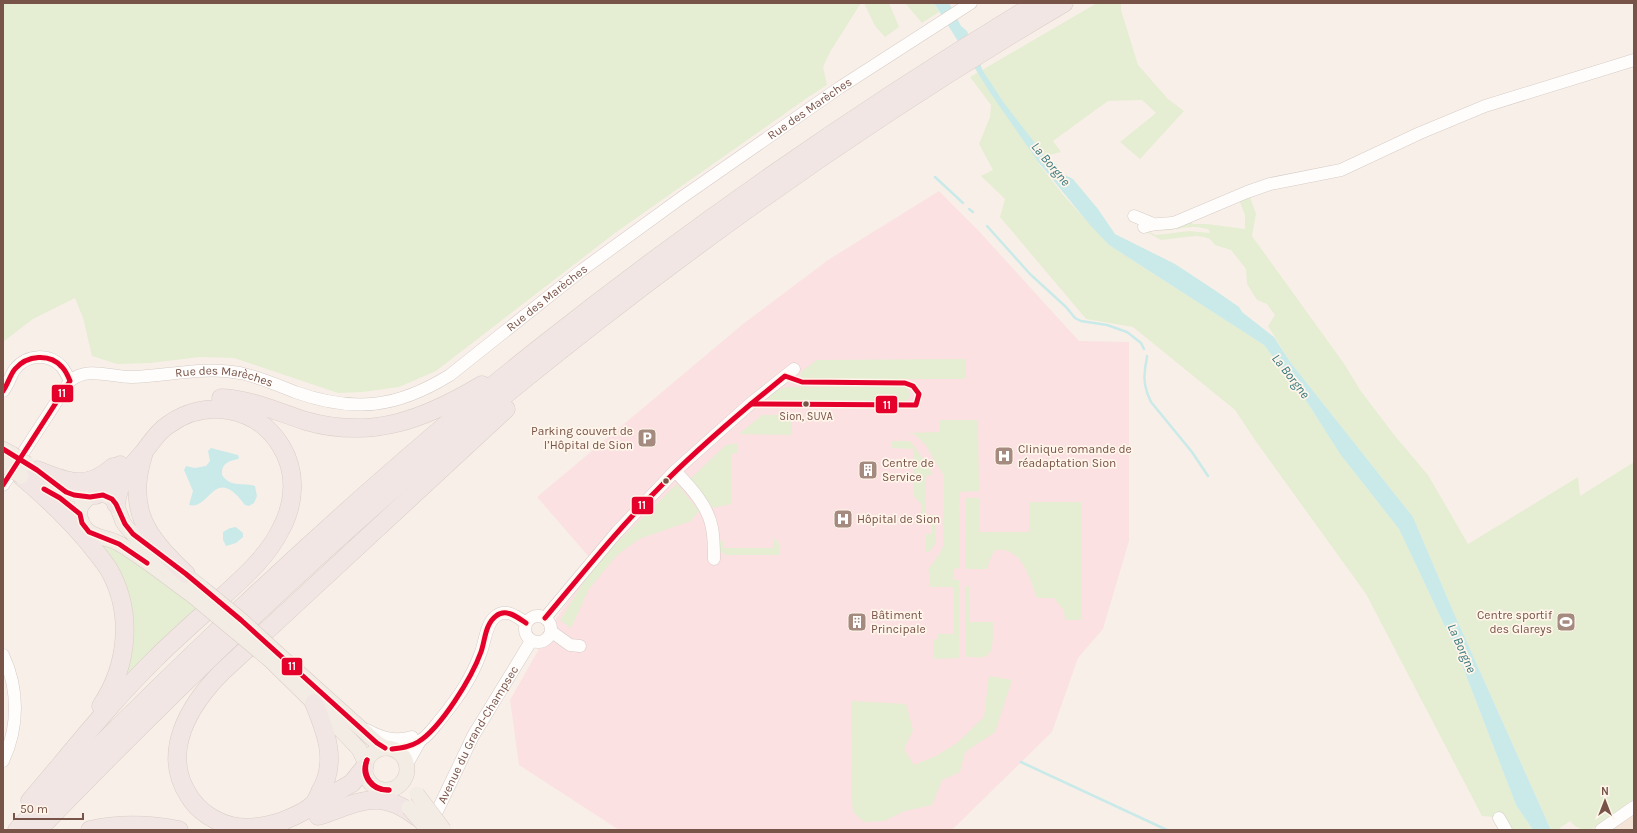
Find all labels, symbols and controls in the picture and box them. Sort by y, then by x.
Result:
street label: Rue des Marèches [765,75,854,143]
water label: La Borgne [1028,139,1074,189]
street label: Rue des Marèches [504,262,590,334]
water label: La Borgne [1269,351,1313,401]
street label: Rue des Marèches [174,364,275,390]
line badge: 11 [51,384,74,403]
text: 11 [58,387,66,400]
line badge: 11 [875,395,898,414]
marker: Sion, SUVA [801,399,811,409]
text: 11 [883,399,891,412]
place label: Sion, SUVA [779,410,833,423]
place label: Parking couvert de l’Hôpital de Sion [531,424,633,452]
parking icon: Parking couvert de l’Hôpital de Sion [636,427,658,449]
place label: Clinique romande de réadaptation Sion [1018,442,1132,470]
hospital icon: Clinique romande de réadaptation Sion [993,445,1015,467]
place label: Centre de Service [882,456,934,484]
building icon: Centre de Service [857,459,879,481]
unlabelled marker [661,476,671,486]
line badge: 11 [631,496,654,515]
text: 11 [638,499,646,512]
hospital icon: Hôpital de Sion [832,508,854,530]
place label: Hôpital de Sion [857,512,940,526]
place label: Bâtiment Principale [871,608,926,636]
place label: Centre sportif des Glareys [1477,608,1553,636]
building icon: Bâtiment Principale [846,611,868,633]
sports icon: Centre sportif des Glareys [1555,611,1577,633]
water label: La Borgne [1444,621,1480,675]
line badge: 11 [281,657,303,676]
text: 11 [288,660,296,673]
street label: Avenue du Grand-Champsec [435,663,521,806]
north arrow [1585,781,1625,821]
text: N [1601,785,1609,798]
scale bar [14,795,83,821]
text: 50 m [20,802,48,816]

